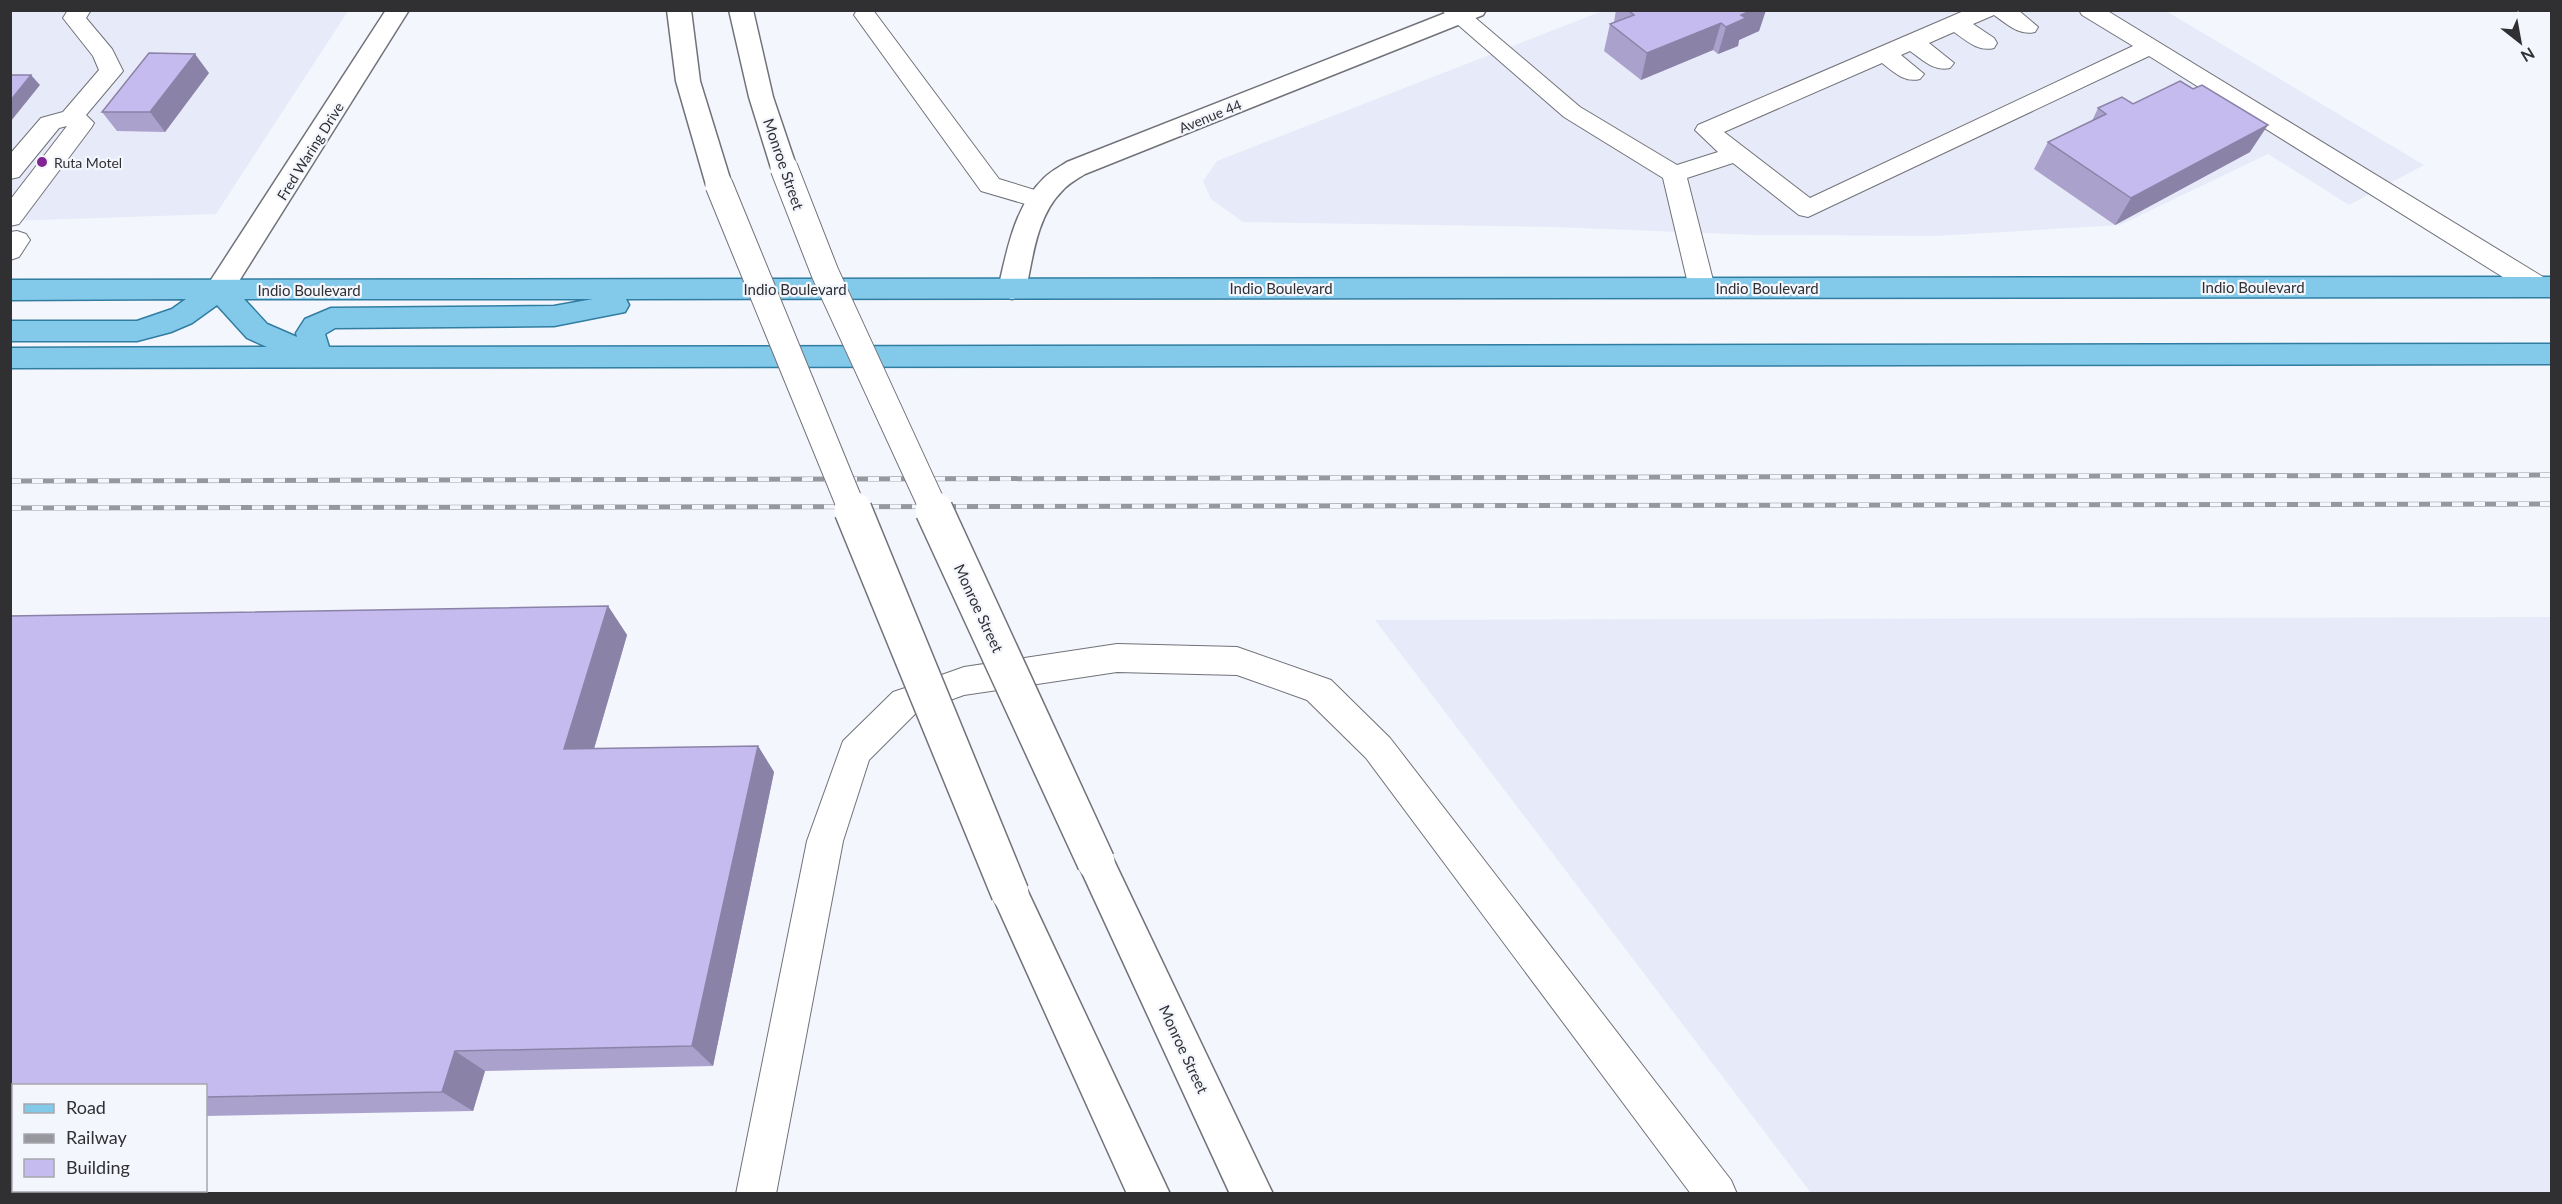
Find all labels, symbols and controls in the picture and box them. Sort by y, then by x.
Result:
north arrow [2490,12,2550,72]
text: N [2518,44,2538,67]
street label: Avenue 44 [1176,96,1244,136]
street label: Fred Waring Drive [273,99,347,203]
street label: Monroe Street [760,116,808,213]
place label: Ruta Motel [54,154,122,171]
marker: Ruta Motel [35,155,49,169]
street label: Indio Boulevard [2201,278,2305,296]
street label: Indio Boulevard [1229,279,1333,297]
street label: Indio Boulevard [1715,279,1819,297]
street label: Indio Boulevard [743,280,847,298]
street label: Indio Boulevard [257,281,361,299]
street label: Monroe Street [951,561,1008,656]
street label: Monroe Street [1156,1002,1213,1097]
legend [12,1084,207,1192]
text: Road [66,1096,106,1118]
text: Railway [66,1126,127,1148]
text: Building [66,1156,130,1178]

